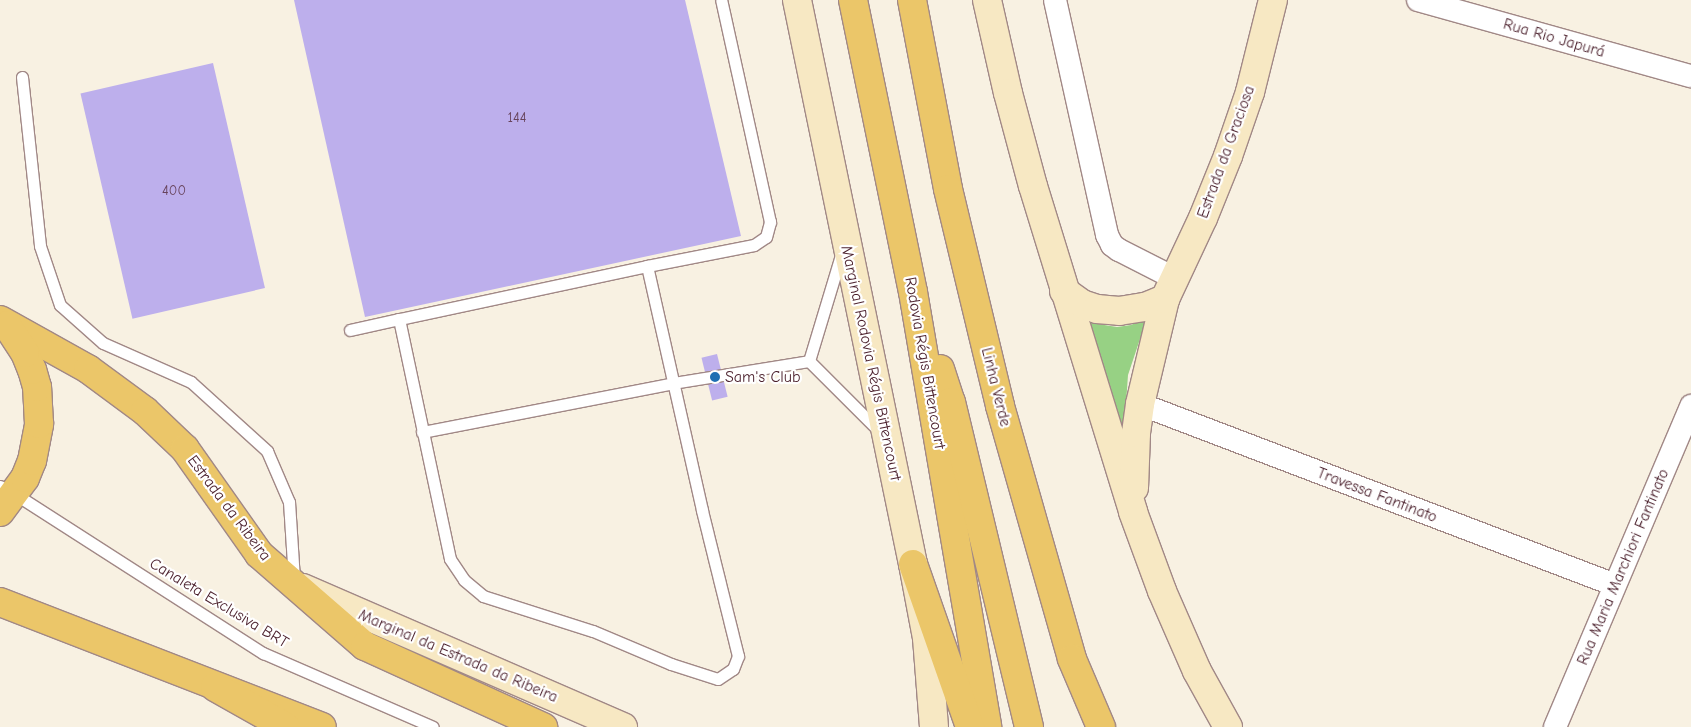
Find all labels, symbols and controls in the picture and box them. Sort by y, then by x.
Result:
street label: Rua Rio Japurá [1501,14,1607,62]
street label: Estrada da Graciosa [1193,83,1259,221]
house number: 144 [507,110,527,126]
house number: 400 [162,183,186,199]
street label: Marginal Rodovia Régis Bittencourt [837,244,905,482]
street label: Rodovia Régis Bittencourt [900,275,950,451]
street label: Linha Verde [977,346,1015,428]
place label: Sam's Club [725,367,801,387]
marker: Sam's Club [709,371,721,383]
street label: Estrada da Ribeira [183,451,275,565]
street label: Travessa Fantinato [1314,463,1440,527]
street label: Rua Maria Marchiori Fantinato [1573,466,1673,668]
street label: Canaleta Exclusiva BRT [146,554,292,652]
street label: Marginal da Estrada da Ribeira [355,605,561,707]

